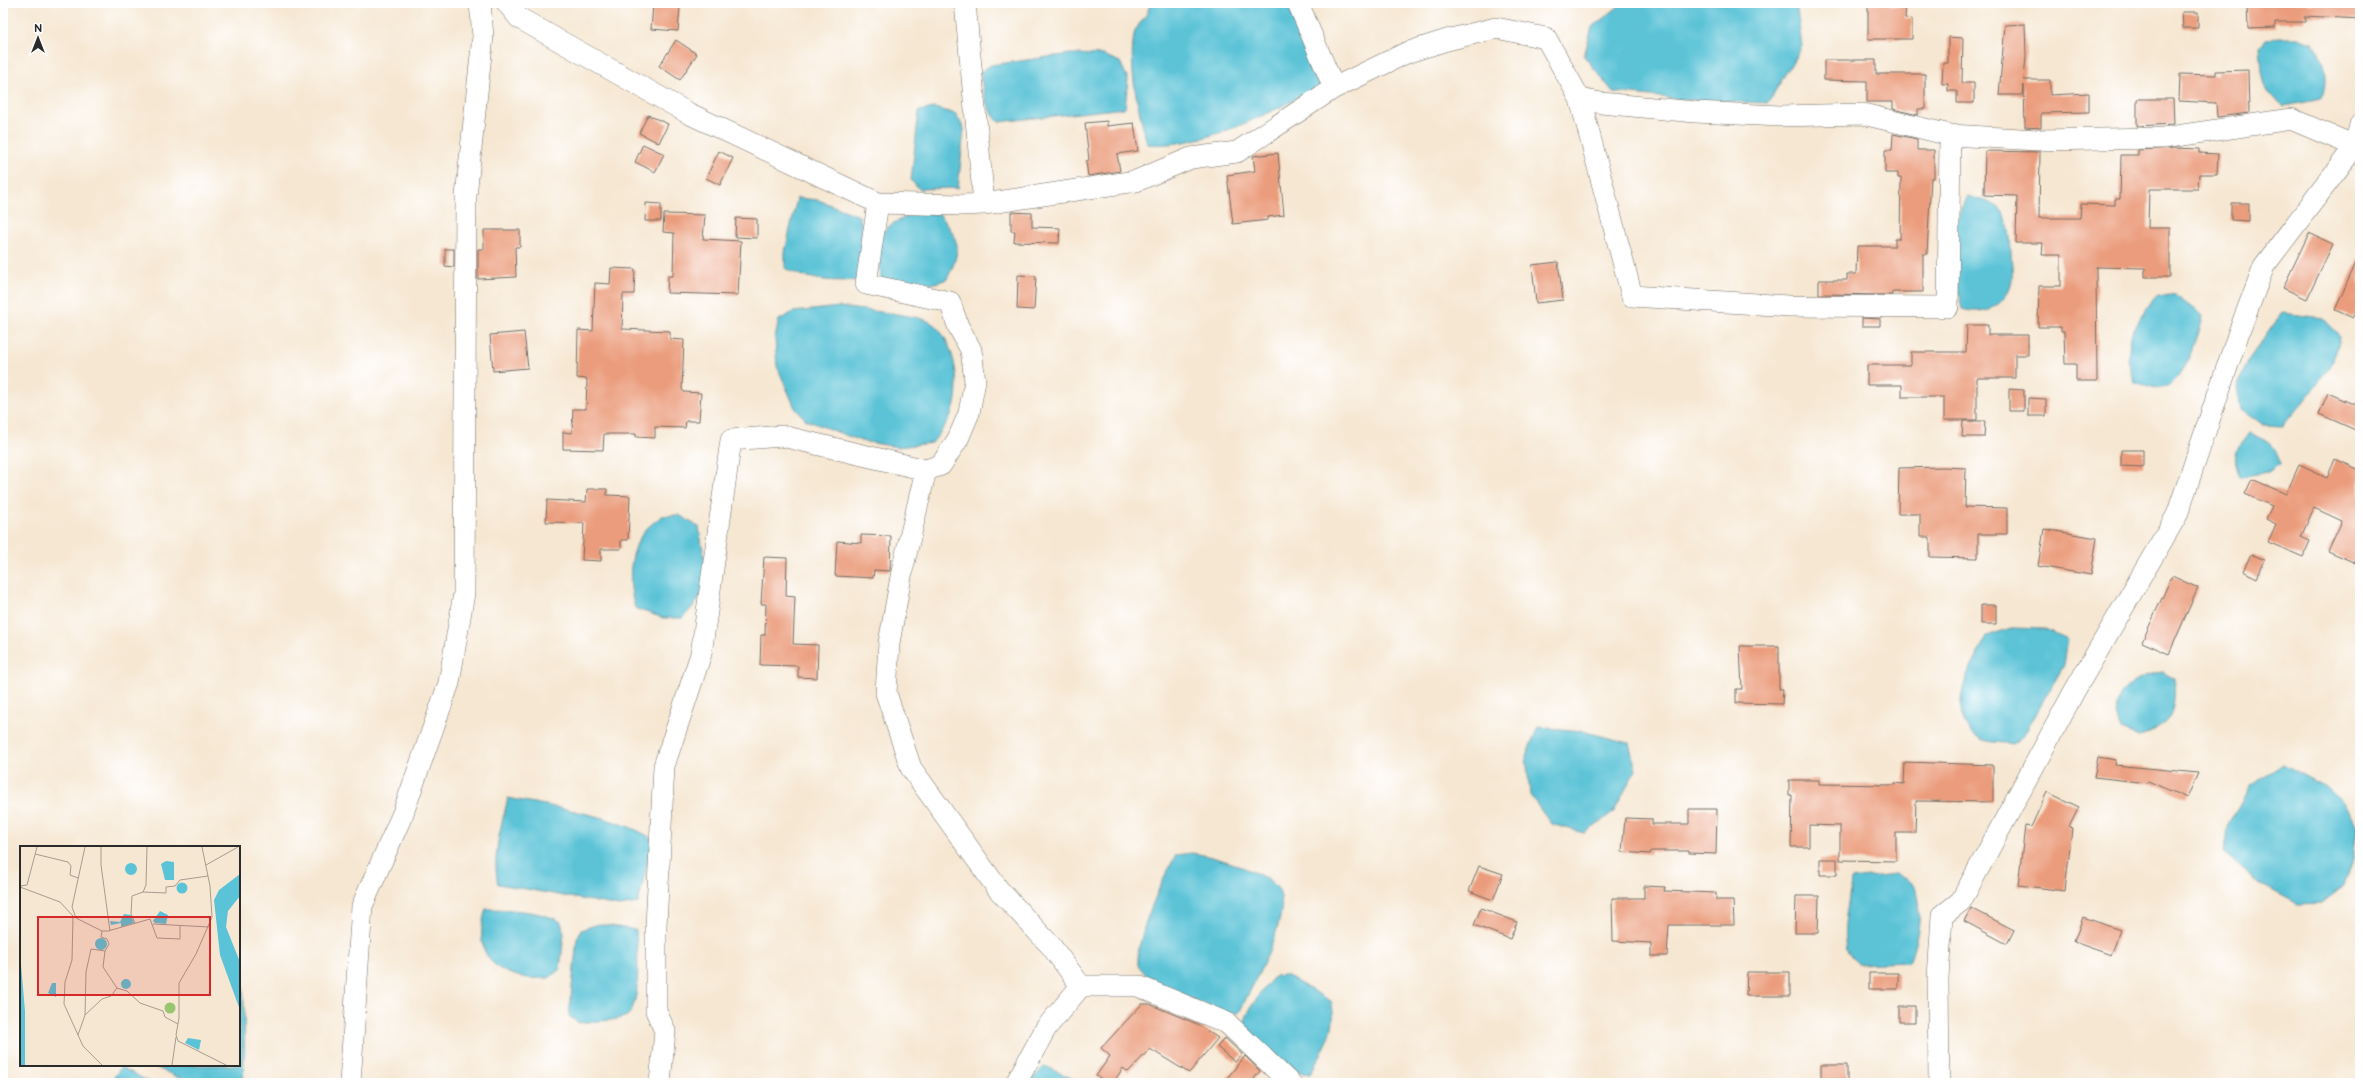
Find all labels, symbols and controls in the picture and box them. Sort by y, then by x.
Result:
north arrow [18,18,58,58]
text: N [34,22,42,35]
inset map [20,846,240,1066]

